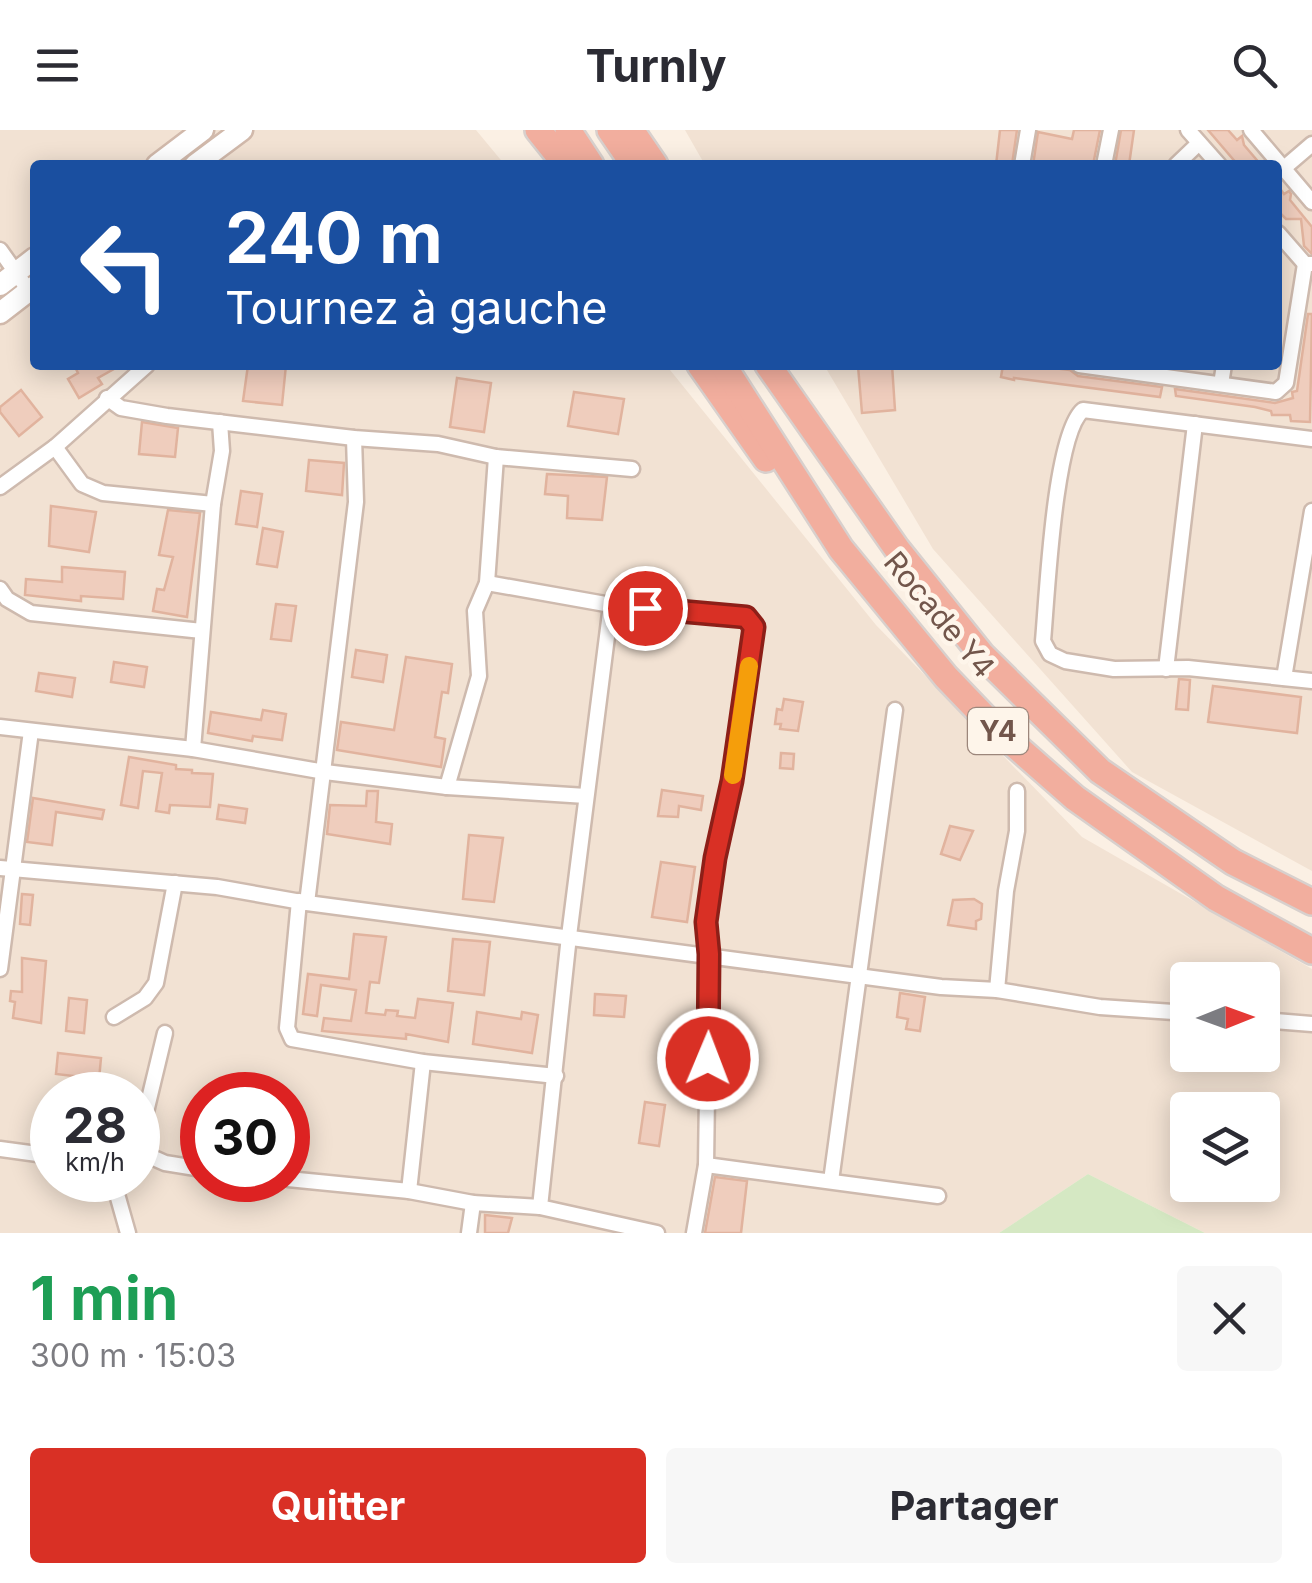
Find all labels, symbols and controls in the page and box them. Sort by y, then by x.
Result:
icon: menu [30,38,85,93]
text: Turnly [585,38,727,93]
icon: search [1227,38,1282,93]
text: 240 m [225,195,443,280]
icon: left [60,200,190,330]
text: Tournez à gauche [225,280,607,335]
street label: Rocade Y4 [877,544,1003,685]
pin [603,566,688,651]
icon: arrive [618,581,673,636]
road number: Y4 [968,708,1028,754]
north arrow [1170,962,1280,1072]
map controls [1170,962,1280,1202]
position arrow [656,1007,760,1111]
speed limit sign: 30 [180,1072,310,1202]
button: layers [1170,1092,1280,1202]
text: 28 [63,1095,127,1155]
text: km/h [65,1147,125,1177]
text: 1 min [30,1262,178,1334]
button: close [1177,1266,1282,1371]
text: 300 m · 15:03 [30,1336,236,1375]
button: Quitter [30,1448,646,1563]
button: Partager [666,1448,1282,1563]

